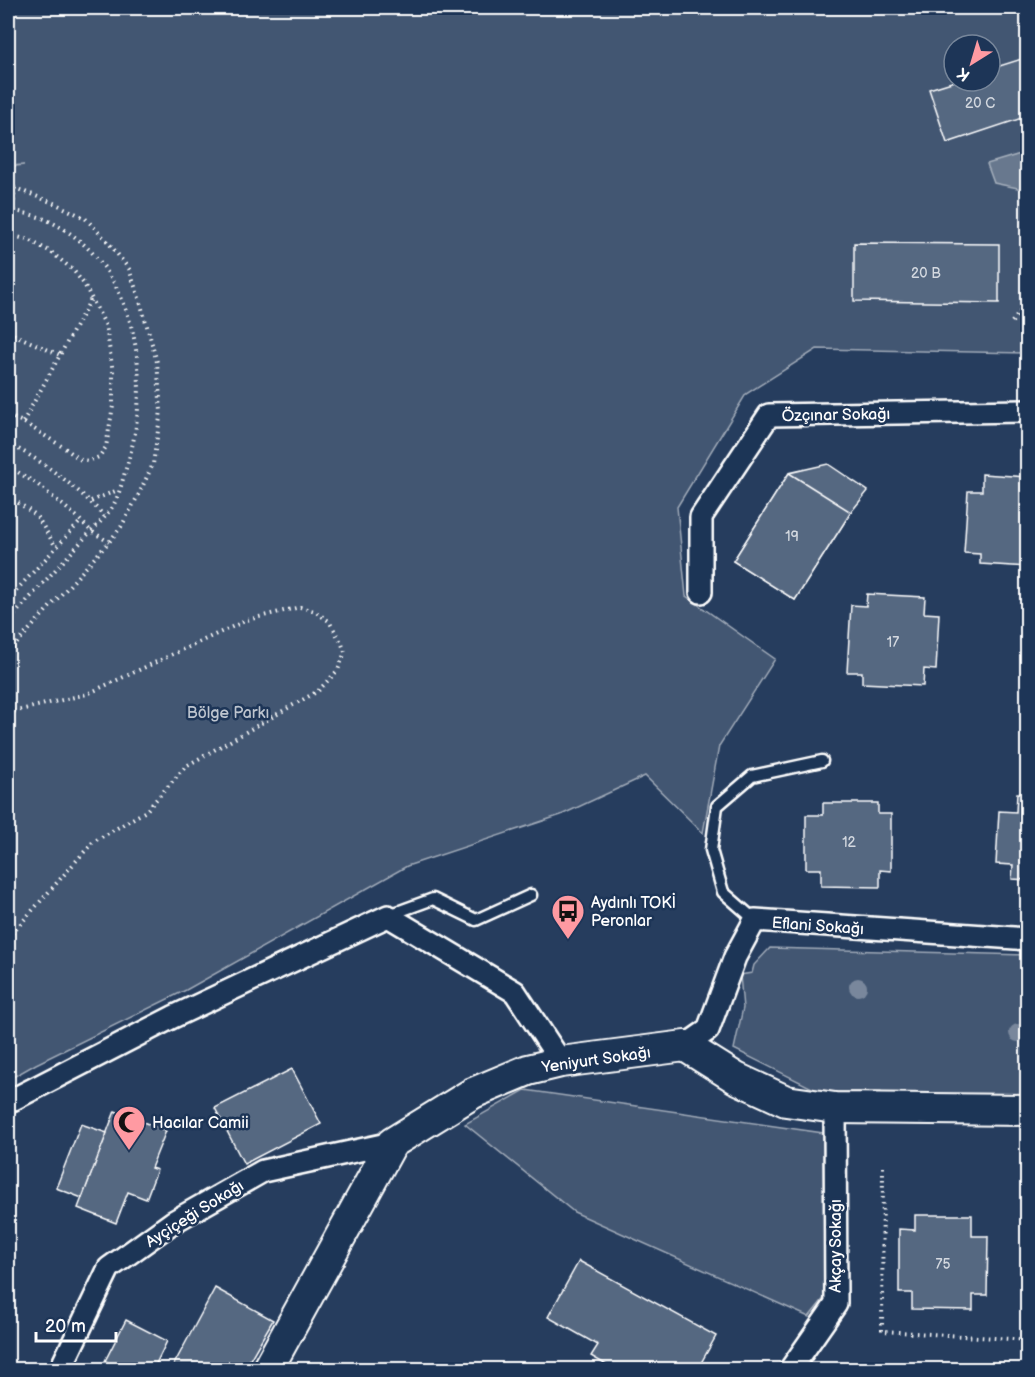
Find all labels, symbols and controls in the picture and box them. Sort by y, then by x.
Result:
north arrow [942,33,1002,93]
text: K [954,63,974,85]
house number: 20 C [965,95,995,112]
house number: 20 B [911,265,941,282]
street label: Özçınar Sokağı [782,403,890,426]
house number: 19 [785,528,799,545]
house number: 17 [887,634,899,651]
park label: Bölge Parkı [187,704,269,723]
house number: 12 [842,834,857,851]
place label: Aydınlı TOKİ Peronlar [591,892,676,931]
bus stop icon: Aydınlı TOKİ Peronlar [550,893,586,940]
street label: Eflani Sokağı [771,914,865,939]
street label: Yeniyurt Sokağı [540,1043,652,1078]
mosque icon: Hacılar Camii [111,1104,147,1151]
place label: Hacılar Camii [152,1114,249,1133]
street label: Ayçiçeği Sokağı [142,1177,247,1252]
street label: Akçay Sokağı [827,1199,846,1293]
house number: 75 [936,1256,950,1273]
scale bar [36,1305,116,1343]
text: 20 m [45,1316,86,1337]

